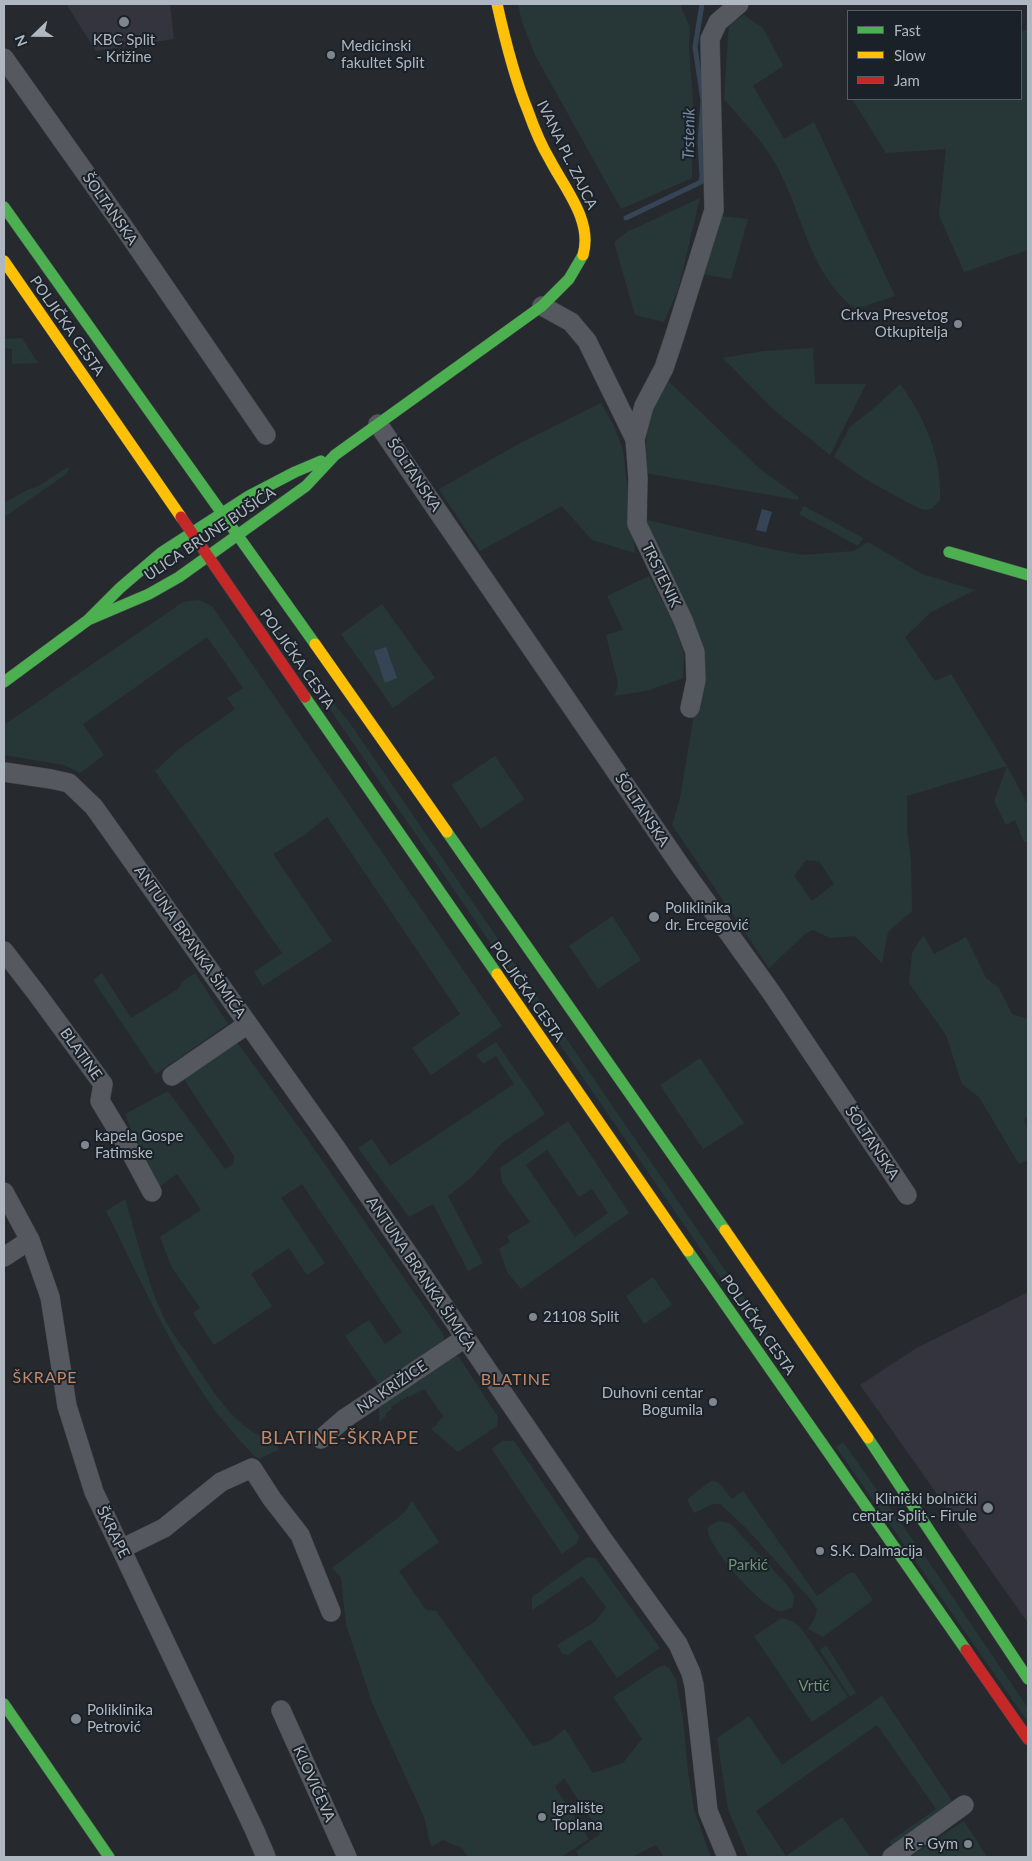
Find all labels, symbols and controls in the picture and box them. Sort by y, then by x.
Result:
north arrow [10,10,60,60]
legend [847,10,1022,100]
marker: KBC Split - Križine [117,15,131,29]
text: Fast [894,21,921,39]
place label: KBC Split - Križine [93,31,155,66]
text: N [11,33,31,49]
place label: Medicinski fakultet Split [341,37,425,72]
text: Slow [894,46,926,64]
marker: Medicinski fakultet Split [325,49,337,61]
text: Jam [894,71,920,89]
street label: IVANA PL. ZAJCA [533,98,601,212]
water label: Trstenik [679,108,699,160]
street label: ŠOLTANSKA [79,169,141,249]
street label: POLJIČKA CESTA [26,273,108,379]
place label: Crkva Presvetog Otkupitelja [841,306,948,341]
marker: Crkva Presvetog Otkupitelja [952,318,964,330]
street label: ŠOLTANSKA [383,435,445,515]
street label: ULICA BRUNE BUŠIĆA [141,483,279,585]
street label: TRSTENIK [638,540,684,610]
street label: POLJIČKA CESTA [256,606,338,712]
street label: ŠOLTANSKA [611,770,673,850]
street label: ANTUNA BRANKA ŠIMIĆA [130,862,250,1022]
place label: Poliklinika dr. Ercegović [665,899,749,934]
marker: Poliklinika dr. Ercegović [647,910,661,924]
street label: POLJIČKA CESTA [486,939,568,1045]
street label: BLATINE [56,1025,106,1083]
street label: ŠOLTANSKA [841,1103,903,1183]
place label: kapela Gospe Fatimske [95,1127,183,1162]
marker: kapela Gospe Fatimske [79,1139,91,1151]
street label: ANTUNA BRANKA ŠIMIĆA [363,1193,479,1355]
street label: POLJIČKA CESTA [717,1272,799,1378]
place label: 21108 Split [543,1308,619,1326]
marker: 21108 Split [527,1311,539,1323]
street label: NA KRIŽICE [353,1357,431,1417]
district label: ŠKRAPE [12,1368,78,1388]
district label: BLATINE [480,1370,552,1390]
place label: Duhovni centar Bogumila [602,1384,703,1419]
marker: Duhovni centar Bogumila [707,1396,719,1408]
district label: BLATINE-ŠKRAPE [259,1427,421,1449]
place label: Klinički bolnički centar Split - Firule [852,1490,977,1525]
marker: Klinički bolnički centar Split - Firule [981,1501,995,1515]
street label: ŠKRAPE [93,1503,133,1561]
place label: S.K. Dalmacija [830,1542,923,1560]
marker: S.K. Dalmacija [814,1545,826,1557]
park label: Parkić [728,1556,768,1574]
park label: Vrtić [798,1677,830,1695]
place label: Poliklinika Petrović [87,1701,153,1736]
marker: Poliklinika Petrović [69,1712,83,1726]
street label: KLOVIĆEVA [289,1743,339,1825]
place label: Igralište Toplana [552,1799,603,1834]
marker: Igralište Toplana [536,1811,548,1823]
place label: R - Gym [905,1835,958,1853]
marker: R - Gym [962,1838,974,1850]

